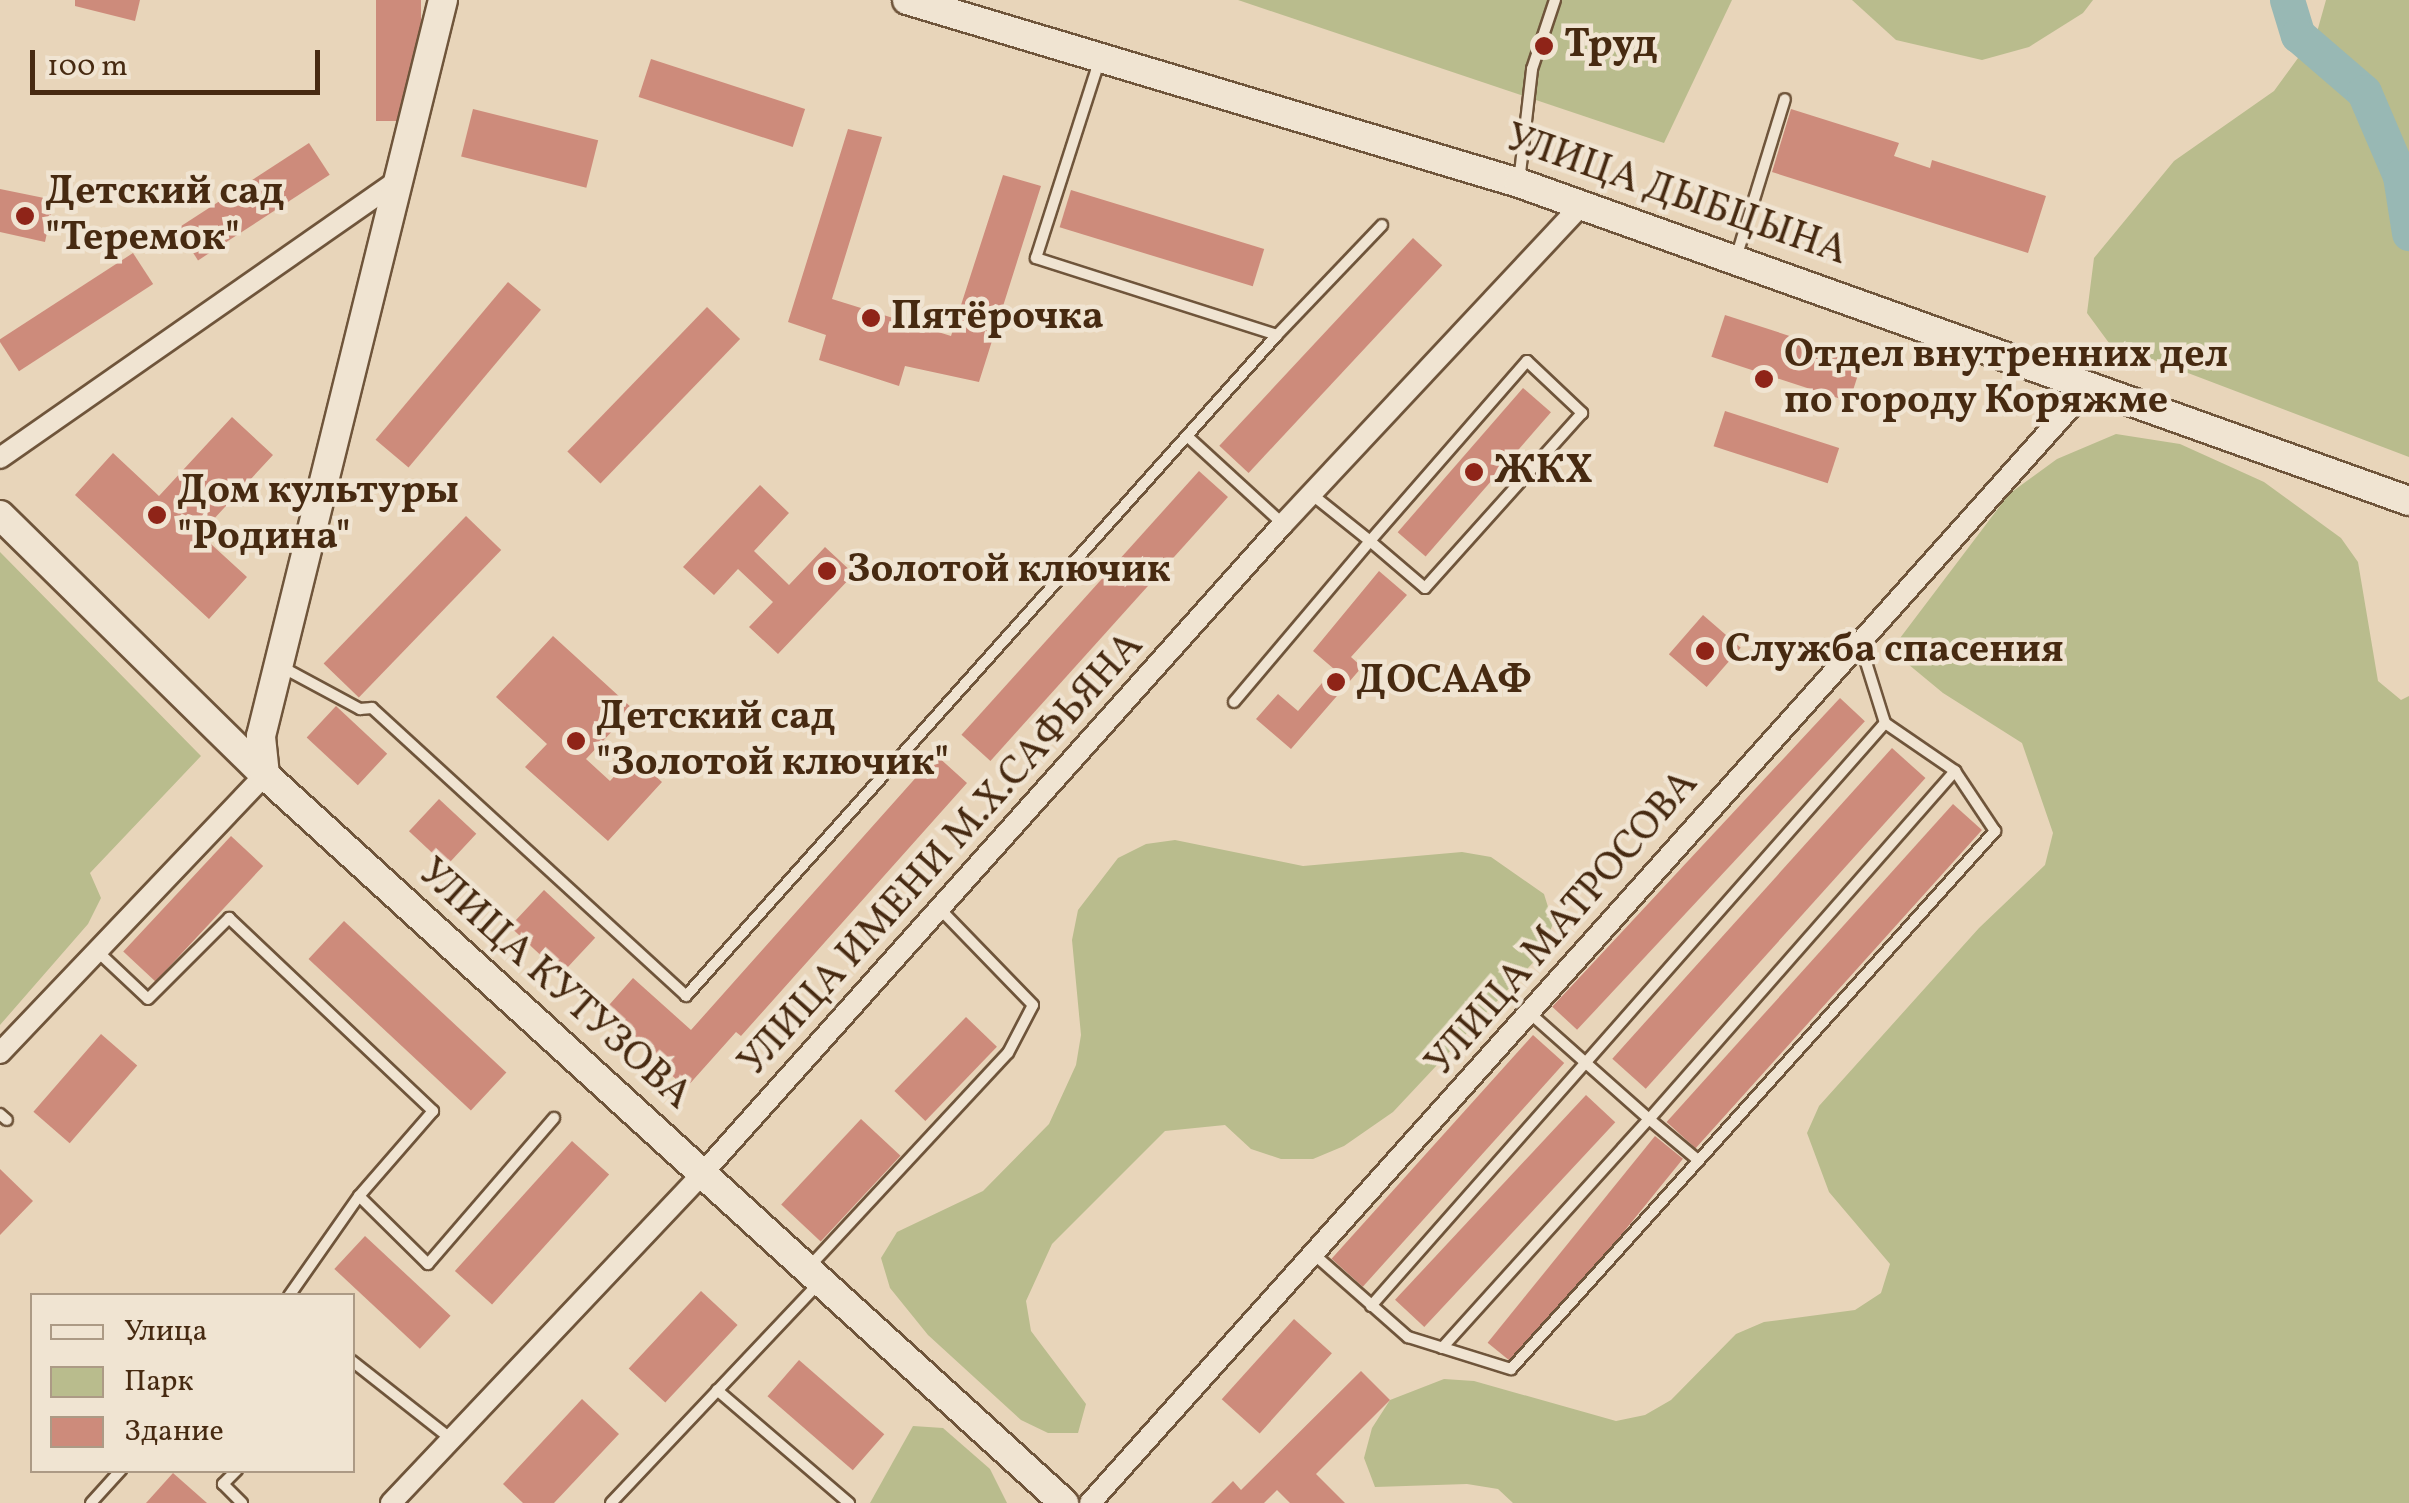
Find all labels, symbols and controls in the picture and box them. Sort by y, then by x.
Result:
place label: Труд [1564,22,1658,70]
scale bar [35,30,325,92]
marker: Труд [1533,35,1555,57]
text: 100 m [47,46,128,88]
street label: УЛИЦА ДЫБЦЫНА [1499,115,1853,277]
place label: Детский сад "Теремок" [45,169,284,263]
marker: Детский сад "Теремок" [14,205,36,227]
place label: Пятёрочка [891,294,1104,342]
marker: Пятёрочка [860,307,882,329]
place label: Отдел внутренних дел по городу Коряжме [1784,332,2228,426]
marker: Отдел внутренних дел по городу Коряжме [1753,368,1775,390]
place label: ЖКХ [1494,448,1593,496]
marker: ЖКХ [1463,461,1485,483]
place label: Дом культуры "Родина" [177,468,459,562]
marker: Дом культуры "Родина" [146,504,168,526]
place label: Золотой ключик [847,547,1171,595]
marker: Золотой ключик [816,560,838,582]
street label: УЛИЦА ИМЕНИ М.Х.САФЬЯНА [730,623,1154,1087]
place label: Служба спасения [1725,627,2064,675]
marker: Служба спасения [1694,640,1716,662]
place label: ДОСААФ [1356,658,1532,706]
marker: ДОСААФ [1325,671,1347,693]
place label: Детский сад "Золотой ключик" [596,694,949,788]
marker: Детский сад "Золотой ключик" [565,730,587,752]
street label: УЛИЦА МАТРОСОВА [1417,761,1709,1087]
street label: УЛИЦА КУТУЗОВА [407,850,701,1120]
legend [30,1293,355,1473]
text: Улица [124,1311,207,1353]
text: Парк [124,1361,193,1403]
text: Здание [124,1411,224,1453]

